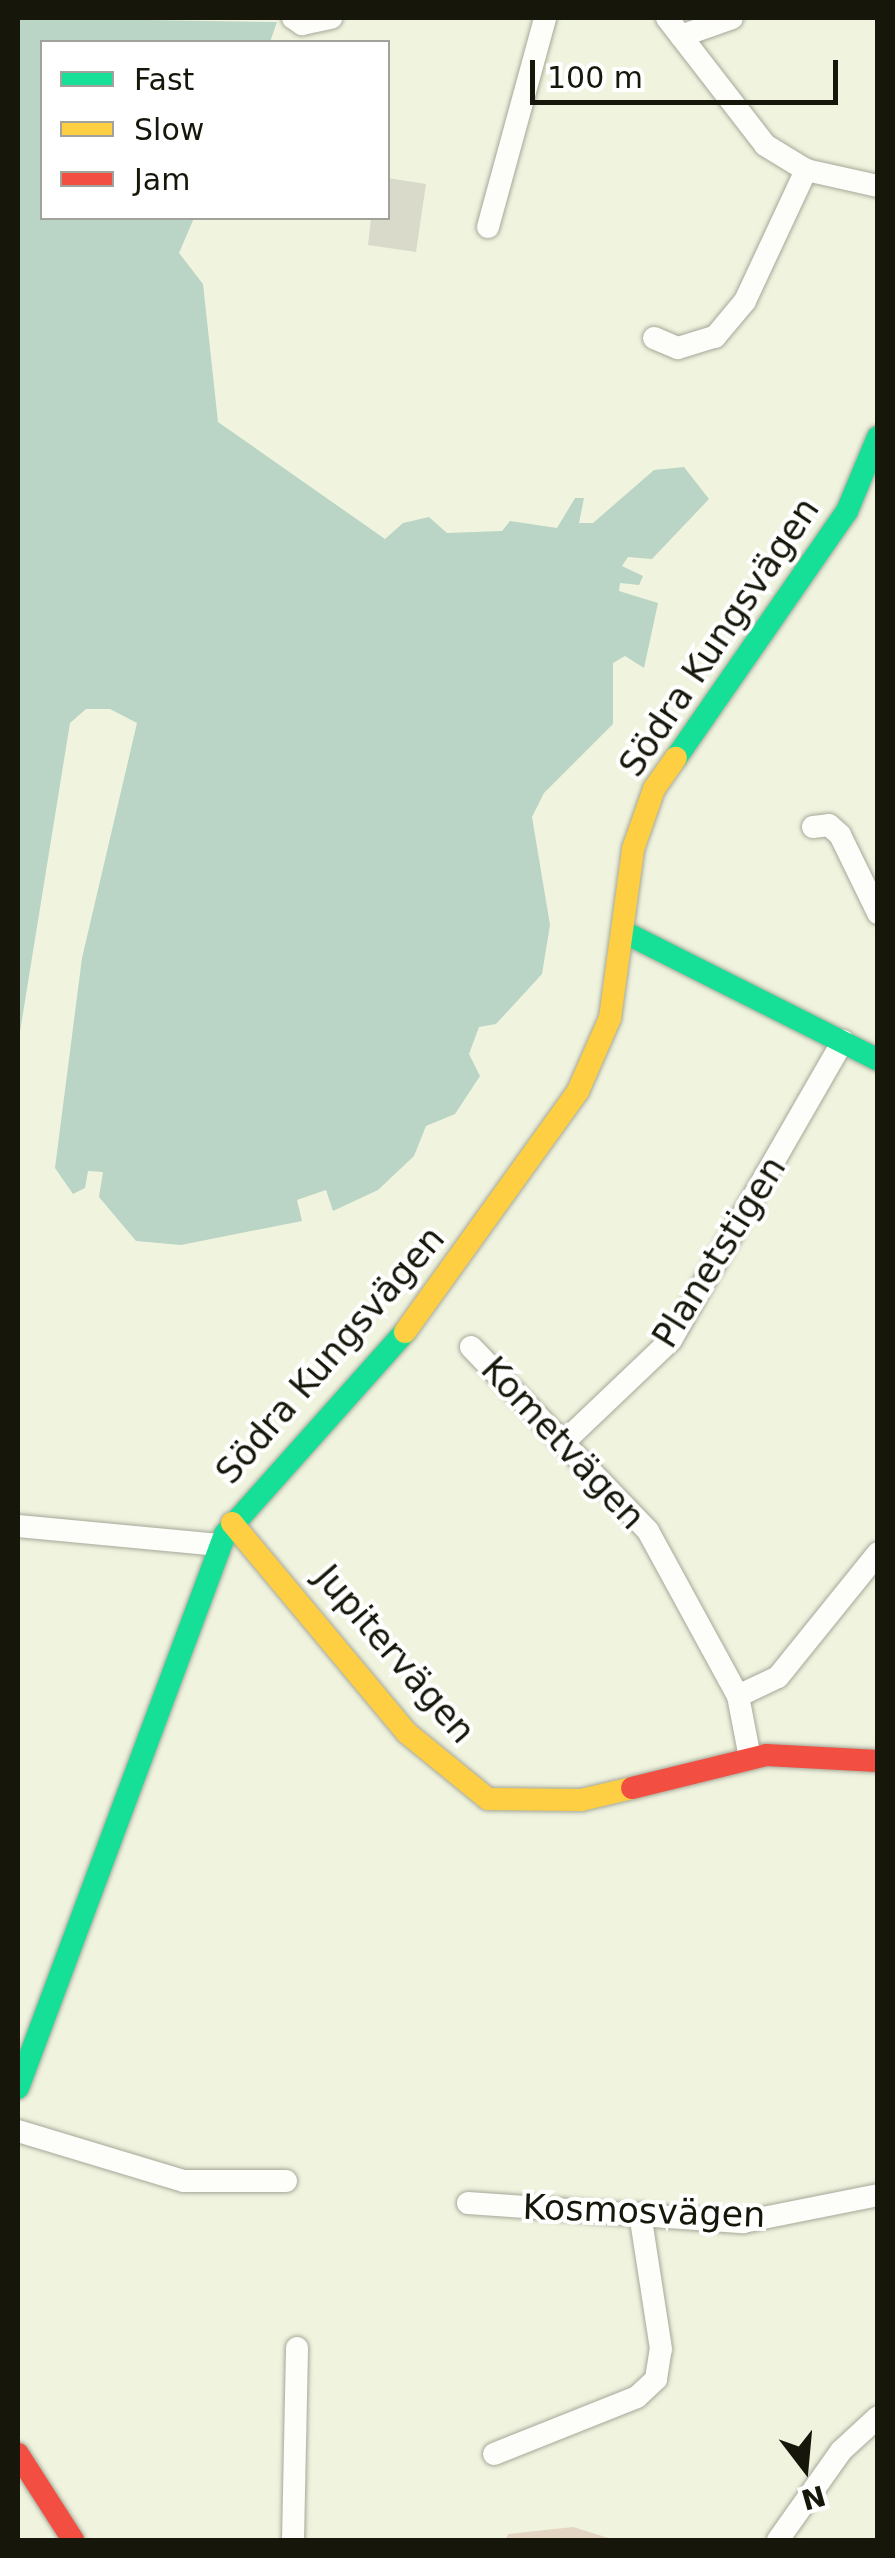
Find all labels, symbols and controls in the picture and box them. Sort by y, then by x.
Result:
legend [40,40,390,220]
scale bar [535,40,842,102]
text: 100 m [547,60,643,95]
text: Fast [134,62,194,97]
text: Slow [134,112,204,147]
text: Jam [134,162,190,197]
street label: Södra Kungsvägen [610,490,828,784]
street label: Planetstigen [644,1149,794,1355]
street label: Södra Kungsvägen [207,1218,453,1492]
street label: Kometvägen [473,1348,653,1538]
street label: Jupitervägen [306,1556,484,1752]
street label: Kosmosvägen [522,2186,766,2236]
north arrow [755,2418,855,2518]
text: N [798,2478,829,2516]

